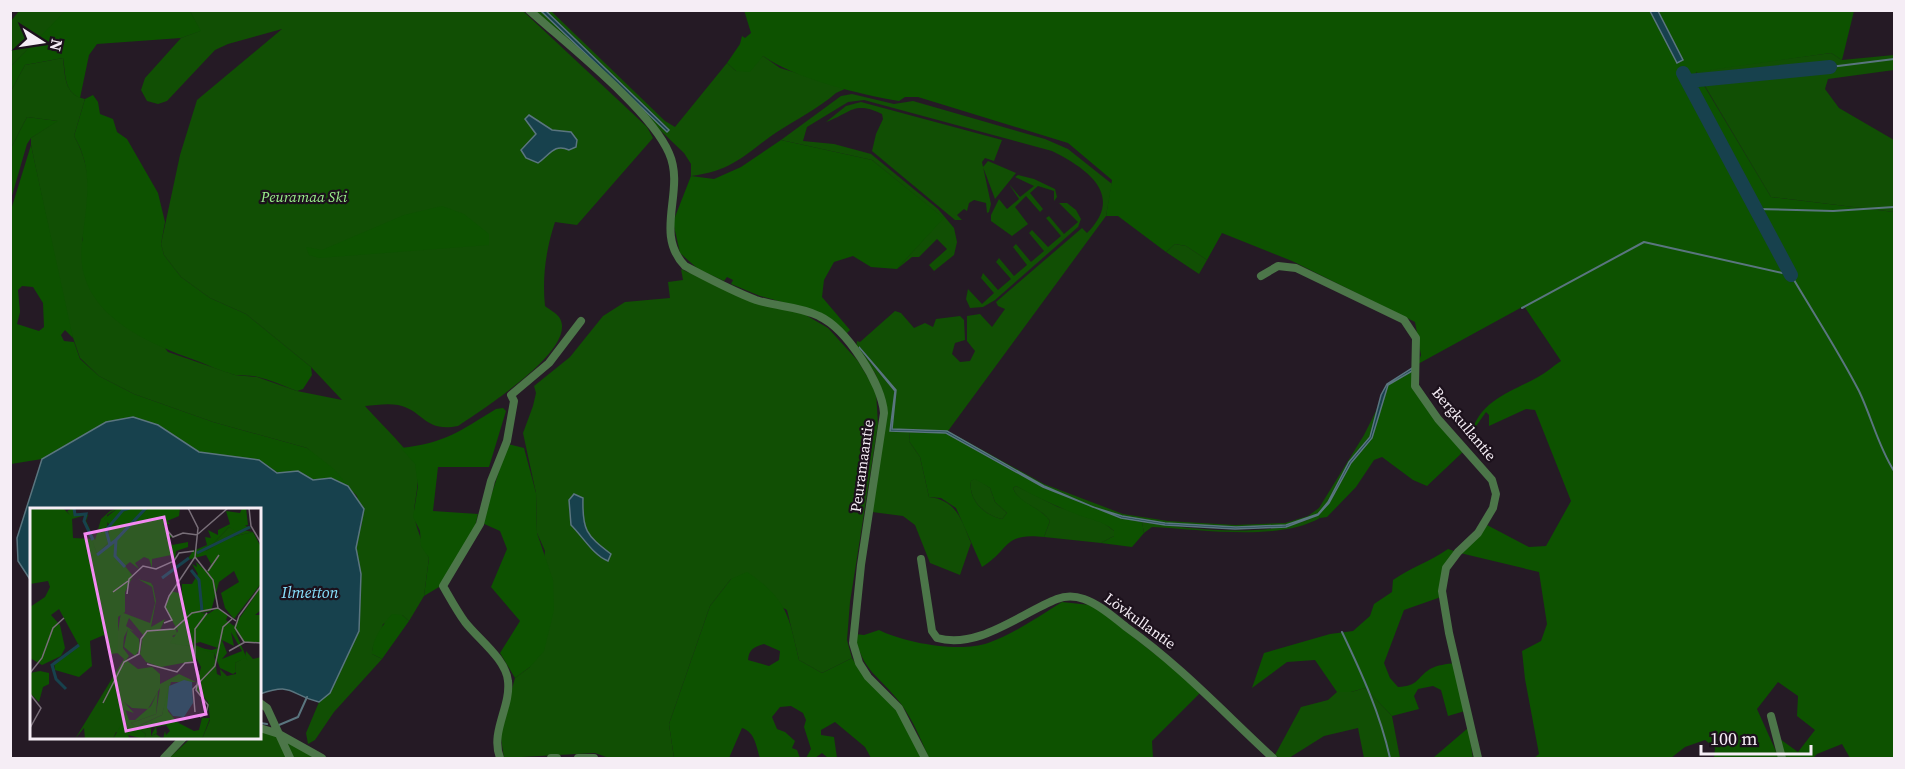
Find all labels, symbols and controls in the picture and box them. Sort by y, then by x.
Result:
north arrow [12,12,72,72]
text: N [45,37,69,53]
park label: Peuramaa Ski [260,186,348,207]
street label: Bergkullantie [1427,382,1502,465]
street label: Peuramaantie [845,418,878,514]
inset map [30,508,261,739]
water label: Ilmetton [280,581,339,603]
street label: Lövkullantie [1100,587,1181,654]
scale bar [1701,718,1810,756]
text: 100 m [1710,726,1757,751]

